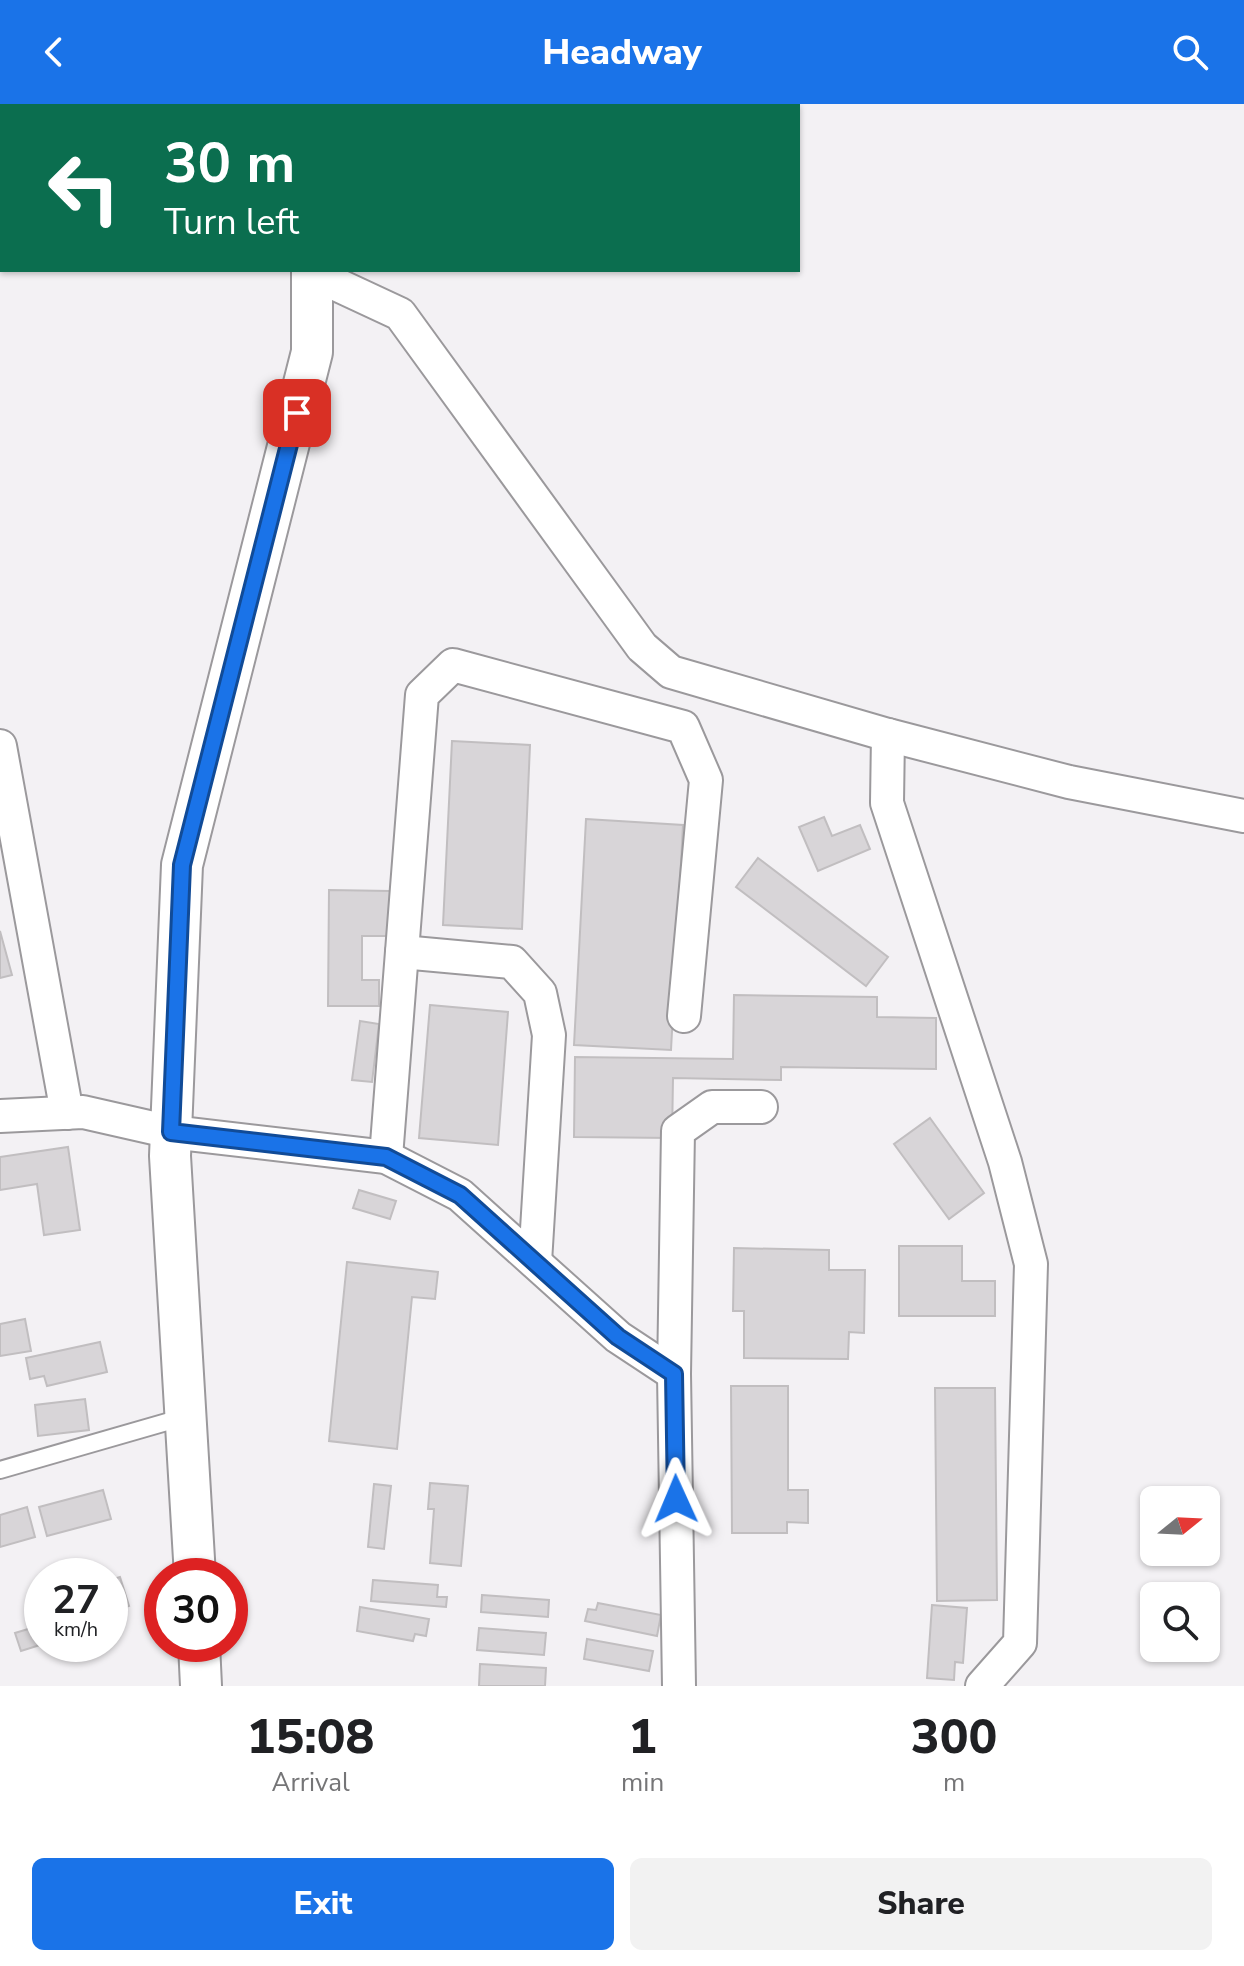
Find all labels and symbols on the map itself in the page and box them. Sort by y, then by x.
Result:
pin [263,379,331,447]
position arrow [634,1457,718,1541]
north arrow [1140,1486,1220,1566]
speed limit sign: 30 [144,1558,248,1662]

